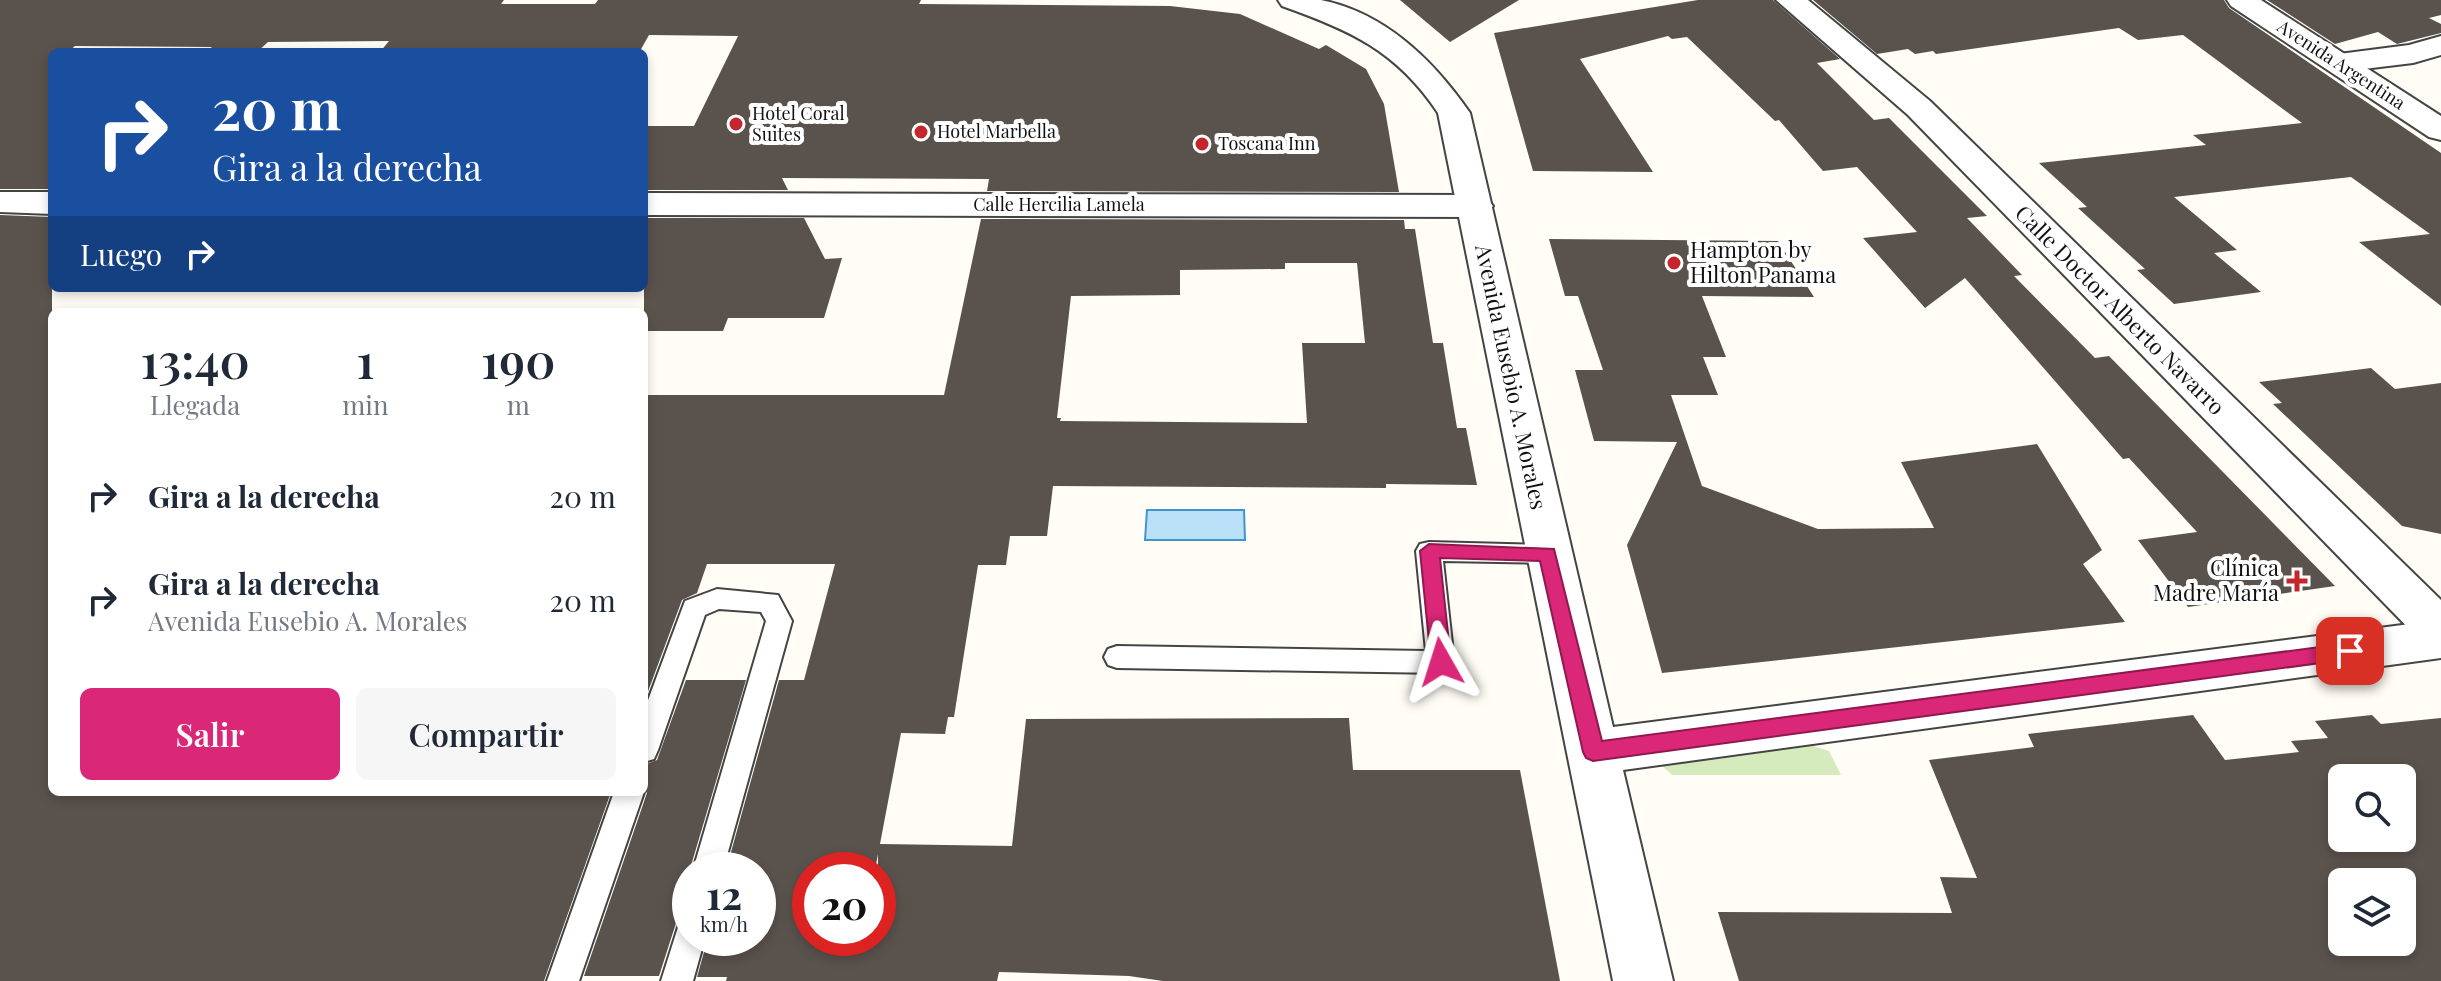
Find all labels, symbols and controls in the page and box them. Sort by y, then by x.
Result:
street label: Avenida Argentina [2272,13,2410,115]
text: 20 m [212,70,341,145]
icon: right [80,80,184,184]
place label: Hotel Coral Suites [752,101,845,146]
marker: Hotel Coral Suites [727,115,745,133]
place label: Hotel Marbella [937,119,1056,143]
marker: Hotel Marbella [912,123,930,141]
place label: Toscana Inn [1218,131,1316,155]
marker: Toscana Inn [1193,135,1211,153]
text: Gira a la derecha [212,142,482,190]
street label: Calle Hercilia Lamela [973,192,1145,216]
street label: Calle Doctor Alberto Navarro [2009,198,2232,421]
icon: right [178,232,222,276]
text: Luego [80,234,162,274]
place label: Hampton by Hilton Panama [1690,234,1836,289]
street label: Avenida Eusebio A. Morales [1469,240,1555,512]
marker: Hampton by Hilton Panama [1665,254,1683,272]
text: 13:40 [141,327,250,391]
text: 1 [356,327,374,391]
text: 190 [481,327,555,391]
text: Llegada [150,387,240,422]
text: min [342,387,389,422]
text: m [507,387,530,422]
icon: right [80,474,124,518]
text: Gira a la derecha [148,476,380,516]
text: 20 m [550,476,616,516]
place label: Clínica Madre María [2153,552,2279,607]
text: Gira a la derecha [148,563,380,603]
marker: Clínica Madre María [2286,570,2308,592]
icon: right [80,578,124,622]
text: 20 m [550,580,616,620]
text: Avenida Eusebio A. Morales [148,603,468,638]
pin [2316,617,2384,685]
position arrow [1399,620,1483,704]
icon: arrive [2328,629,2372,673]
button: Salir [80,688,340,780]
button: Compartir [356,688,616,780]
map controls [2328,764,2416,956]
button: search [2328,764,2416,852]
speed limit sign: 20 [792,852,896,956]
text: 12 [706,867,742,920]
button: layers [2328,868,2416,956]
text: km/h [700,910,748,937]

